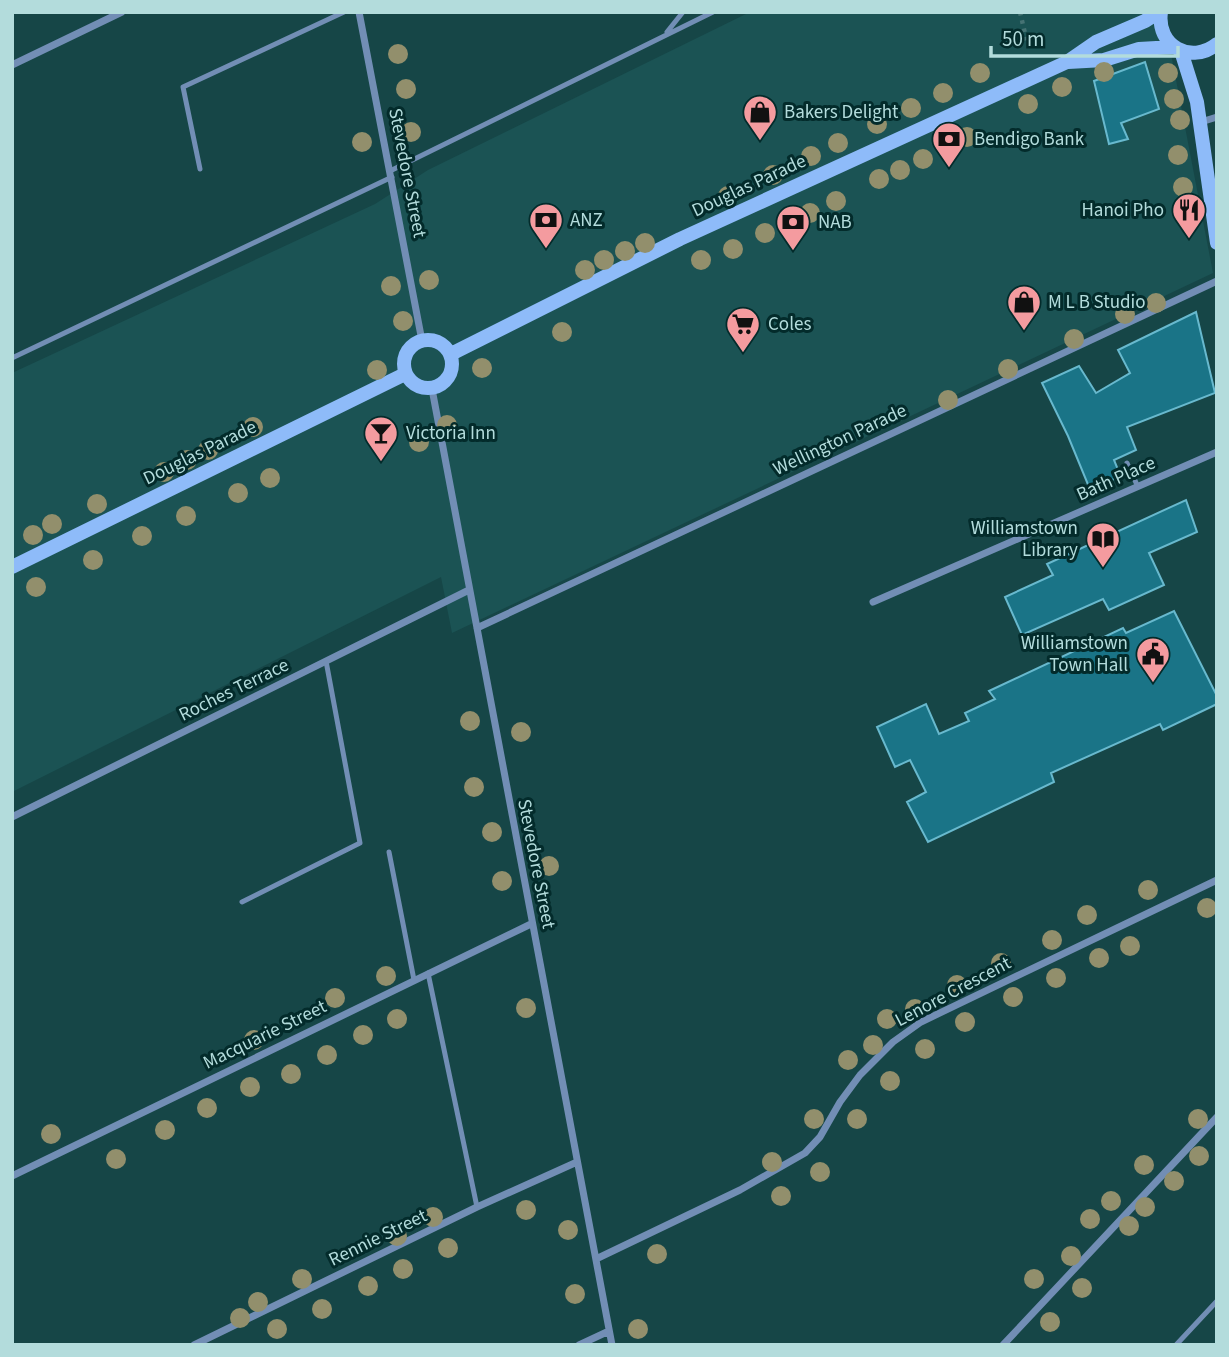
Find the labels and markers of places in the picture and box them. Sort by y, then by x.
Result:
shop icon: Bakers Delight [741,93,779,142]
place label: Bakers Delight [784,99,899,126]
bank icon: Bendigo Bank [930,120,968,169]
place label: Bendigo Bank [974,126,1085,153]
restaurant icon: Hanoi Pho [1170,191,1208,240]
place label: Hanoi Pho [1081,197,1164,224]
bank icon: ANZ [527,201,565,250]
bank icon: NAB [774,203,812,252]
place label: ANZ [570,207,603,234]
place label: NAB [818,209,852,236]
shop icon: M L B Studio [1005,283,1043,332]
place label: M L B Studio [1048,289,1146,316]
supermarket icon: Coles [724,305,762,354]
place label: Coles [768,311,811,338]
bar icon: Victoria Inn [362,414,400,463]
place label: Victoria Inn [406,420,496,447]
place label: Williamstown Library [971,515,1078,564]
library icon: Williamstown Library [1084,520,1122,569]
place label: Williamstown Town Hall [1021,630,1128,679]
public building icon: Williamstown Town Hall [1134,635,1172,684]

